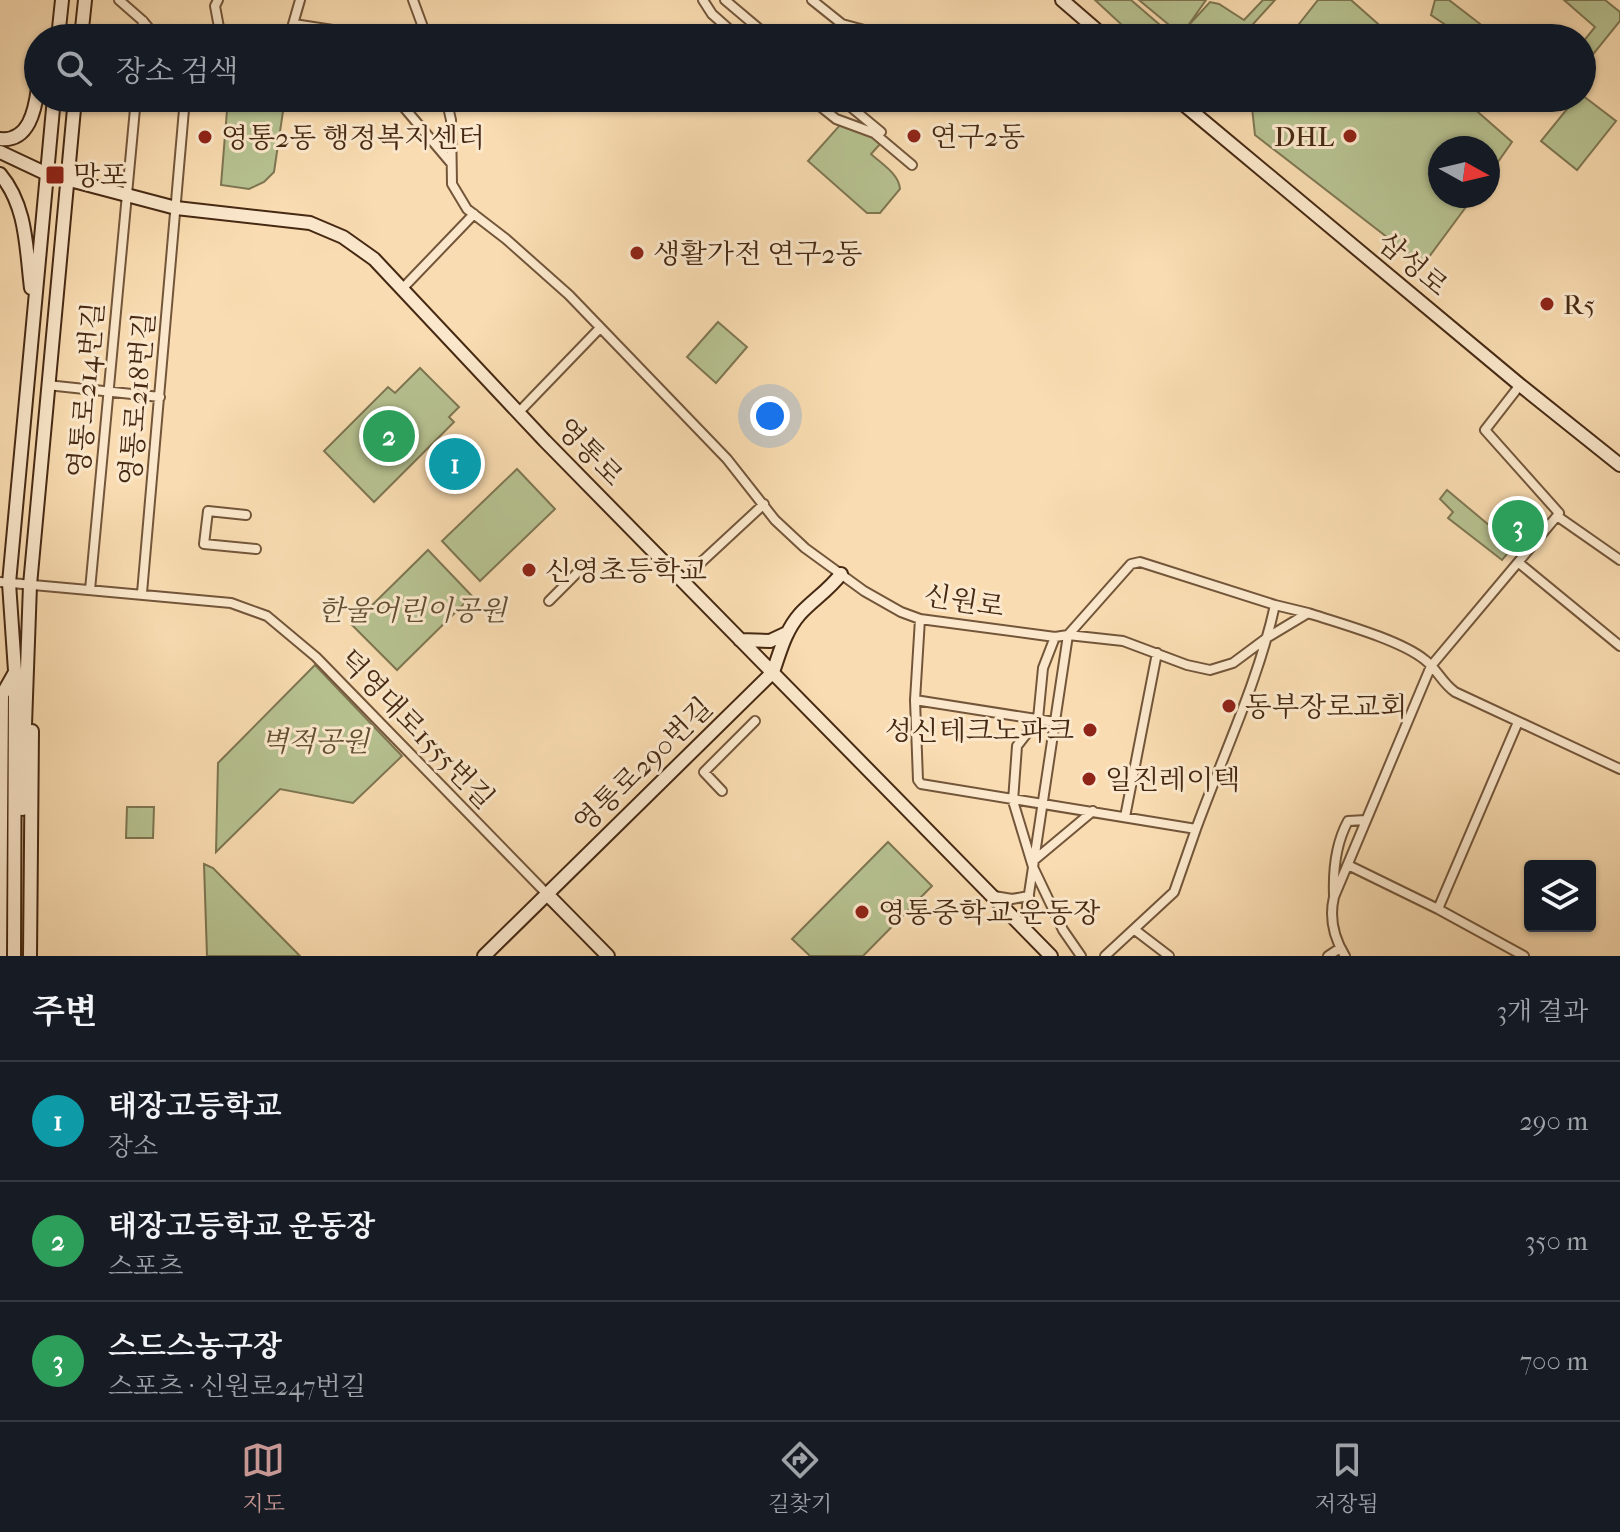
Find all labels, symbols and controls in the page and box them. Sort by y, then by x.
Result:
search box [24,24,1596,112]
icon: search [52,46,96,90]
text: 장소 검색 [116,54,238,89]
place label: 연구2동 [930,120,1026,153]
place label: DHL [1274,120,1334,153]
place label: 영통2동 행정복지센터 [221,121,485,154]
marker: 연구2동 [905,127,923,145]
marker: DHL [1341,127,1359,145]
marker: 영통2동 행정복지센터 [196,128,214,146]
north arrow [1428,136,1500,208]
place label: 망포 [73,159,127,192]
marker: 망포 [44,164,66,186]
street label: 삼성로 [1371,225,1455,303]
place label: 생활가전 연구2동 [653,237,863,270]
marker: 생활가전 연구2동 [628,244,646,262]
place label: R5 [1563,288,1595,321]
marker: R5 [1538,295,1556,313]
street label: 영통로214번길 [62,301,110,479]
street label: 영통로218번길 [113,311,161,487]
your location [750,396,790,436]
pin: 2 [363,406,415,466]
street label: 영통로 [550,411,630,493]
pin: 1 [429,434,481,494]
pin: 3 [1492,496,1544,556]
place label: 신영초등학교 [545,554,707,587]
marker: 신영초등학교 [520,561,538,579]
street label: 신원로 [921,578,1007,624]
park label: 한울어린이공원 [317,594,509,627]
street label: 덕영대로1555번길 [333,643,501,815]
place label: 동부장로교회 [1245,690,1407,723]
street label: 영통로290번길 [567,691,719,839]
marker: 동부장로교회 [1220,697,1238,715]
place label: 성신테크노파크 [885,714,1074,747]
marker: 성신테크노파크 [1081,721,1099,739]
park label: 벽적공원 [261,725,371,758]
place label: 일진레이텍 [1105,763,1240,796]
marker: 일진레이텍 [1080,770,1098,788]
map controls [1524,860,1596,932]
button: layers [1524,860,1596,932]
place label: 영통중학교 운동장 [878,896,1100,929]
marker: 영통중학교 운동장 [853,903,871,921]
text: 주변 [32,992,98,1032]
text: 3개 결과 [1496,996,1588,1027]
text: 태장고등학교 [108,1089,282,1124]
text: 1 [53,1106,63,1137]
text: 290 m [1519,1106,1588,1137]
text: 장소 [108,1131,158,1162]
text: 태장고등학교 운동장 [108,1209,375,1244]
text: 2 [51,1226,65,1257]
text: 350 m [1525,1226,1588,1257]
text: 스포츠 [108,1251,183,1282]
text: 스드스농구장 [108,1329,282,1364]
text: 3 [53,1346,63,1377]
text: 700 m [1520,1346,1588,1377]
text: 스포츠 · 신원로247번길 [108,1371,366,1402]
tab: 지도 [241,1438,285,1517]
tab: 길찾기 [768,1438,832,1517]
tab: 저장됨 [1315,1438,1379,1517]

